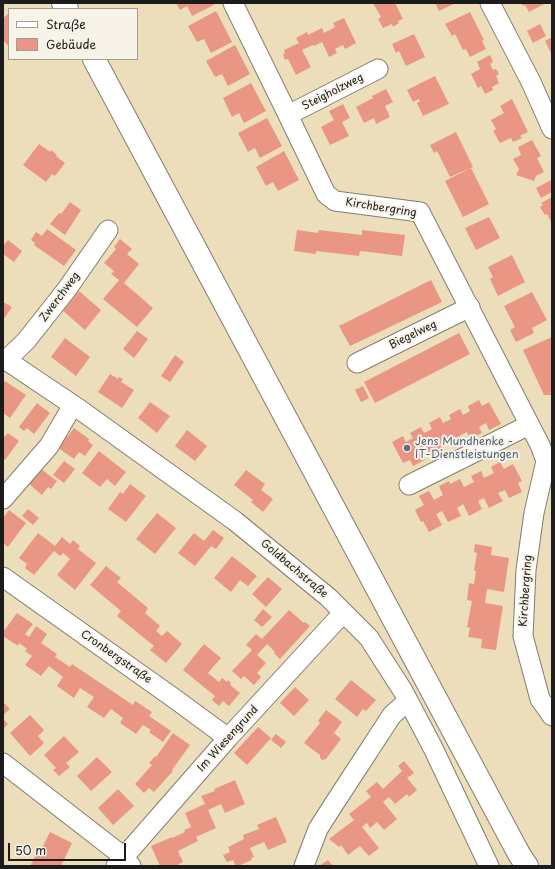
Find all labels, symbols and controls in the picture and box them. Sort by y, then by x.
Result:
legend [8,8,138,60]
text: Straße [46,15,86,33]
text: Gebäude [46,35,96,53]
street label: Steigholzweg [300,71,366,113]
street label: Kirchbergring [344,196,418,220]
street label: Zwerchweg [37,270,83,324]
street label: Biegelweg [387,318,439,352]
place label: Jens Mundhenke - IT-Dienstleistungen [415,435,519,461]
marker: Jens Mundhenke - IT-Dienstleistungen [402,443,412,453]
street label: Goldbachstraße [258,537,330,601]
street label: Kirchbergring [517,555,535,627]
street label: Cronbergstraße [78,628,154,686]
street label: Im Wiesengrund [195,703,261,775]
scale bar [10,835,128,861]
text: 50 m [15,841,46,859]

